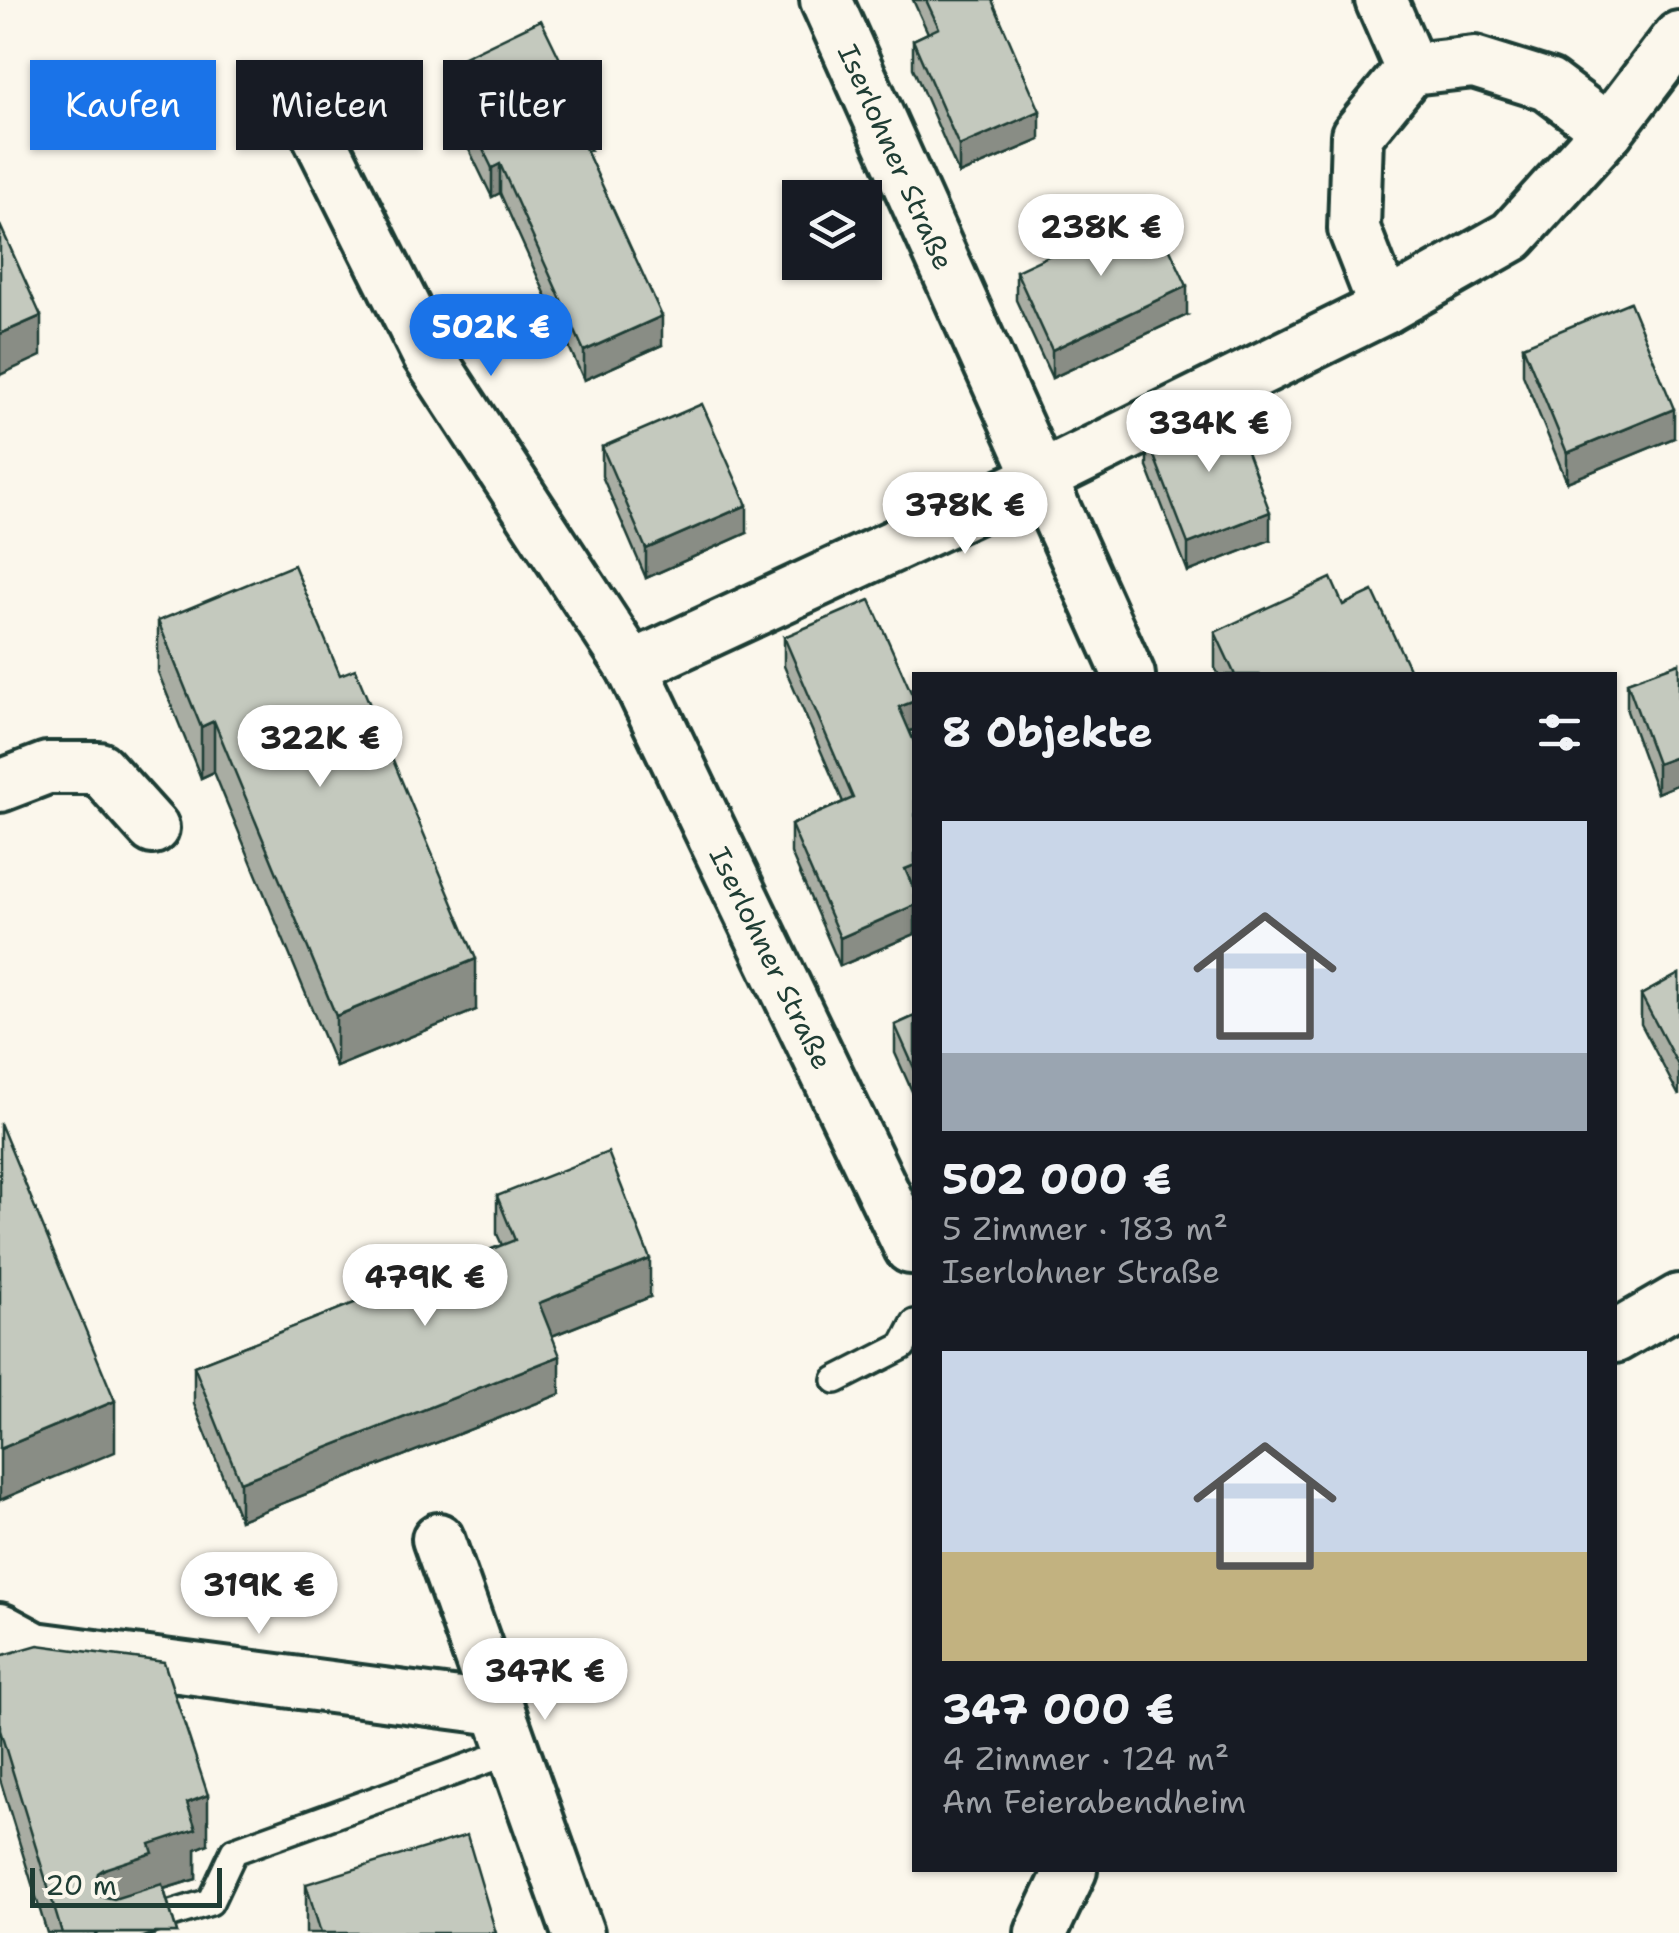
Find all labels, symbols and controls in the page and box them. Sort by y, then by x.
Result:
street label: Iserlohner Straße [829,38,963,276]
chip: Kaufen [30,60,216,150]
chip: Mieten [236,60,423,150]
chip: Filter [443,60,602,150]
map controls [782,180,882,280]
button: layers [782,180,882,280]
pin: 238K € [1020,194,1182,279]
text: 238K € [1040,205,1162,248]
pin: 502K € [410,294,572,379]
text: 502K € [432,305,550,348]
pin: 334K € [1128,390,1290,475]
text: 334K € [1148,401,1270,444]
pin: 378K € [884,472,1046,557]
text: 378K € [905,483,1025,526]
text: 8 Objekte [942,704,1153,760]
pin: 322K € [239,705,401,790]
icon: filters [1532,705,1587,760]
text: 322K € [260,716,380,759]
street label: Iserlohner Straße [701,840,841,1076]
icon: home [1175,886,1355,1066]
text: 502 000 € [942,1151,1172,1207]
text: 5 Zimmer · 183 m² [942,1207,1228,1250]
pin: 479K € [344,1244,506,1329]
text: Iserlohner Straße [942,1250,1220,1293]
text: 479K € [365,1255,485,1298]
icon: home [1175,1416,1355,1596]
pin: 319K € [178,1552,340,1637]
text: 319K € [203,1563,315,1606]
pin: 347K € [464,1638,626,1723]
text: 347K € [485,1649,605,1692]
text: 347 000 € [942,1681,1174,1737]
text: 4 Zimmer · 124 m² [942,1737,1229,1780]
text: Am Feierabendheim [942,1780,1246,1823]
scale bar [30,1863,222,1908]
text: 20 m [45,1866,117,1904]

